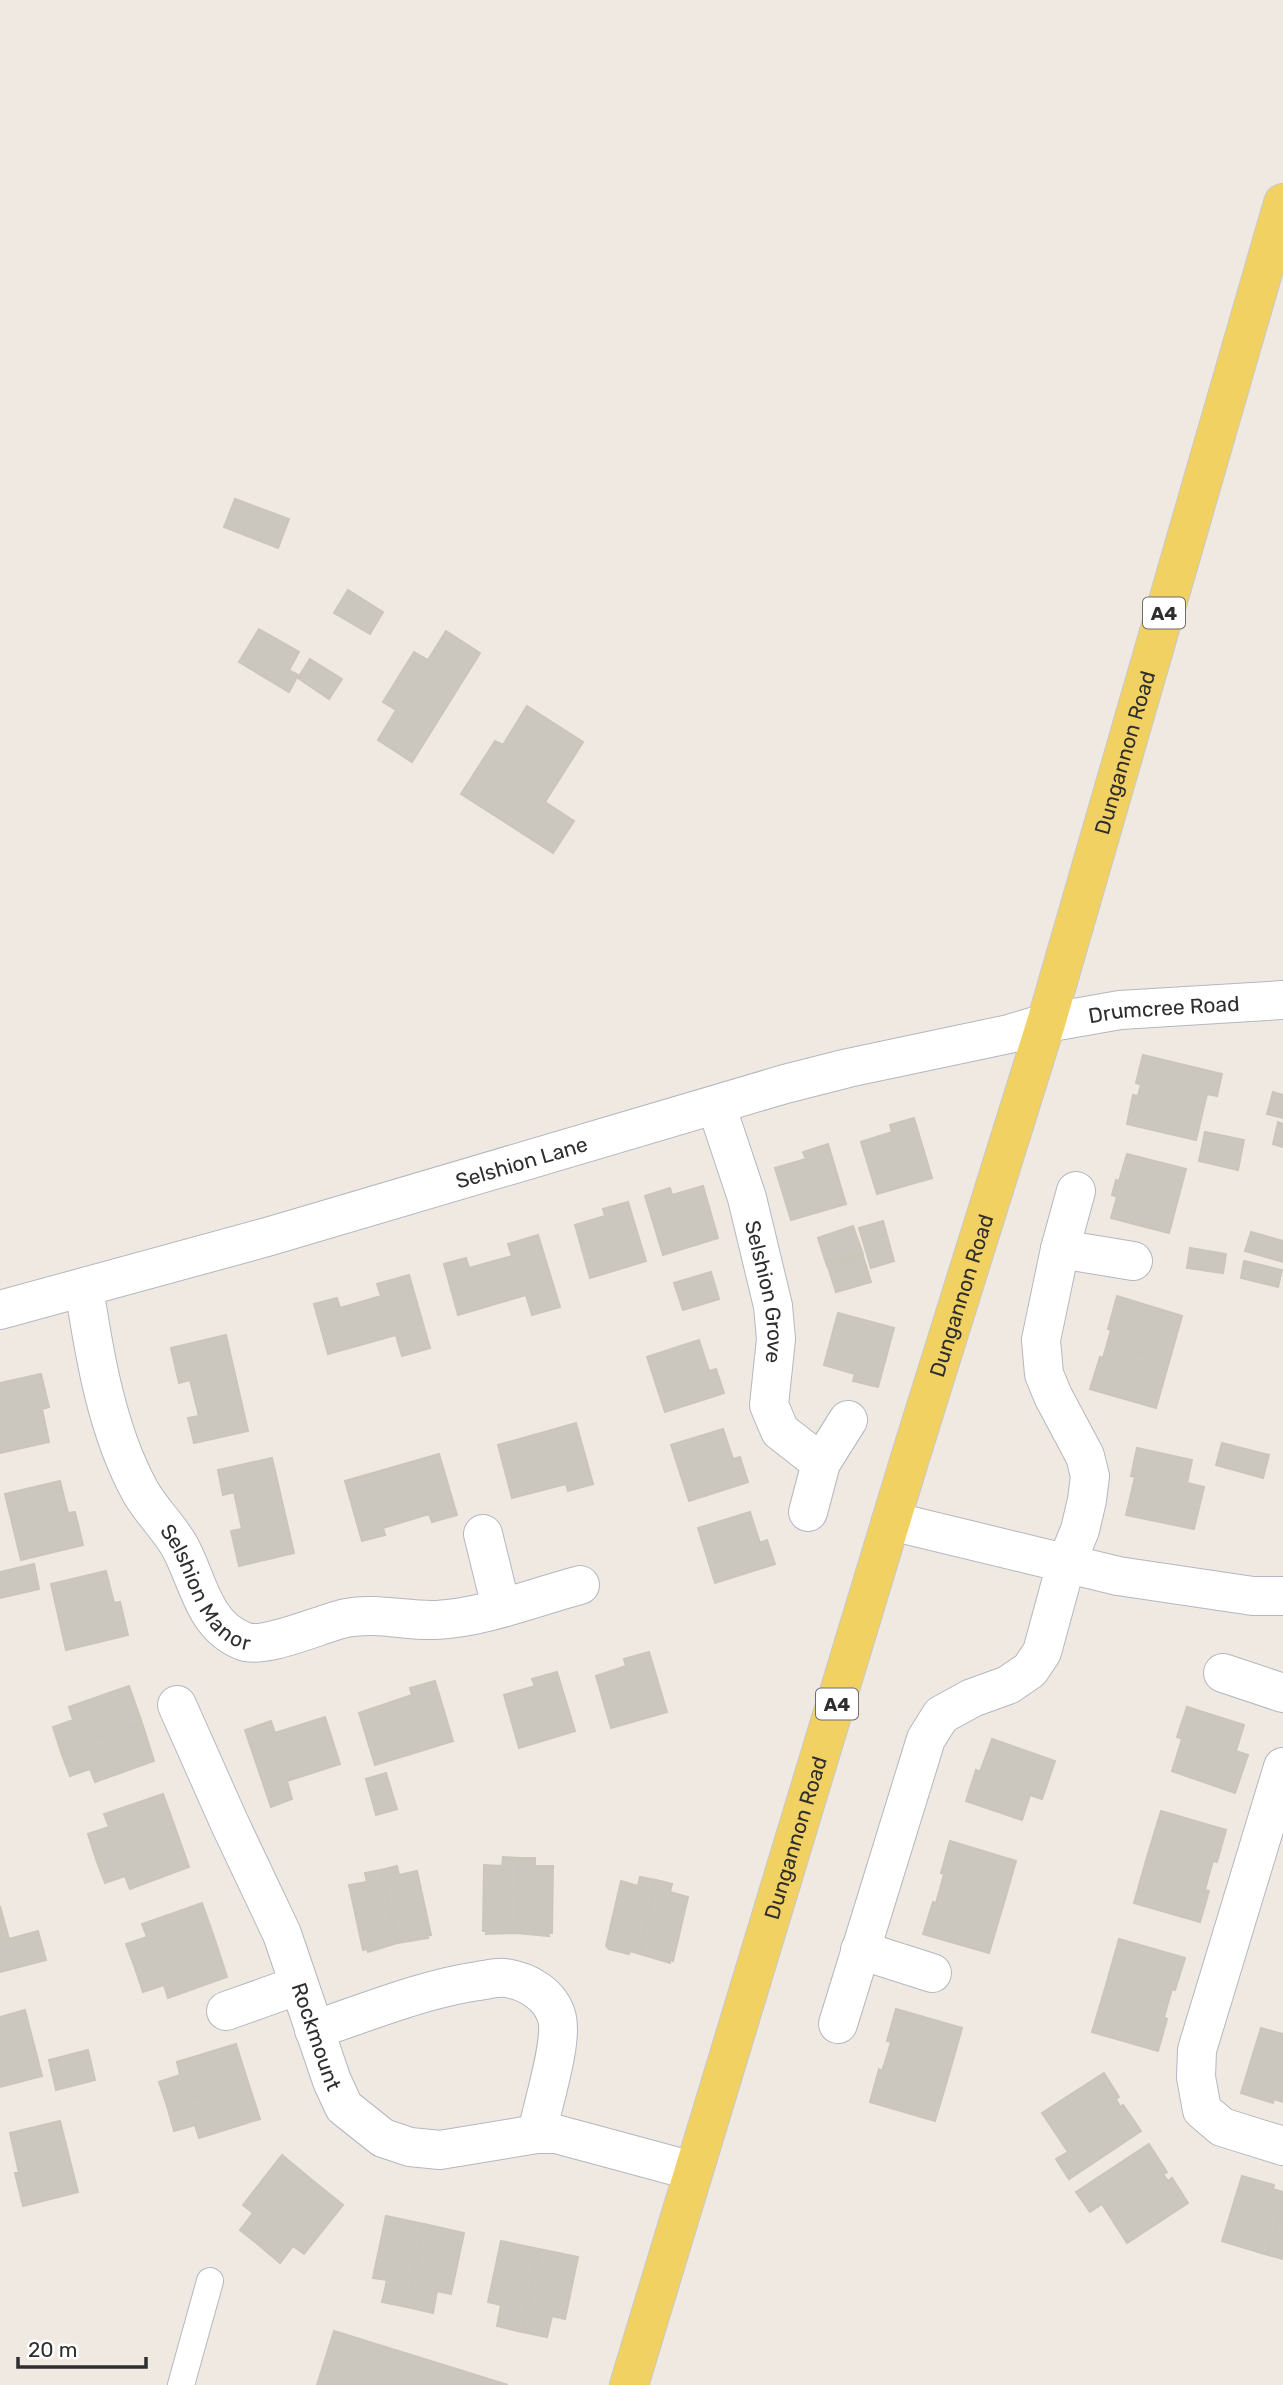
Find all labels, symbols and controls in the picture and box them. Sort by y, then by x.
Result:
road number: A4 [1143,598,1185,628]
street label: Dungannon Road [1089,668,1160,837]
street label: Drumcree Road [1086,990,1240,1028]
street label: Selshion Lane [452,1131,590,1193]
street label: Dungannon Road [924,1211,998,1380]
street label: Selshion Grove [740,1218,789,1365]
street label: Selshion Manor [156,1519,253,1655]
road number: A4 [816,1688,858,1720]
street label: Dungannon Road [758,1753,831,1922]
street label: Rockmount [287,1979,347,2094]
scale bar [18,2326,145,2370]
text: 20 m [28,2337,77,2362]

